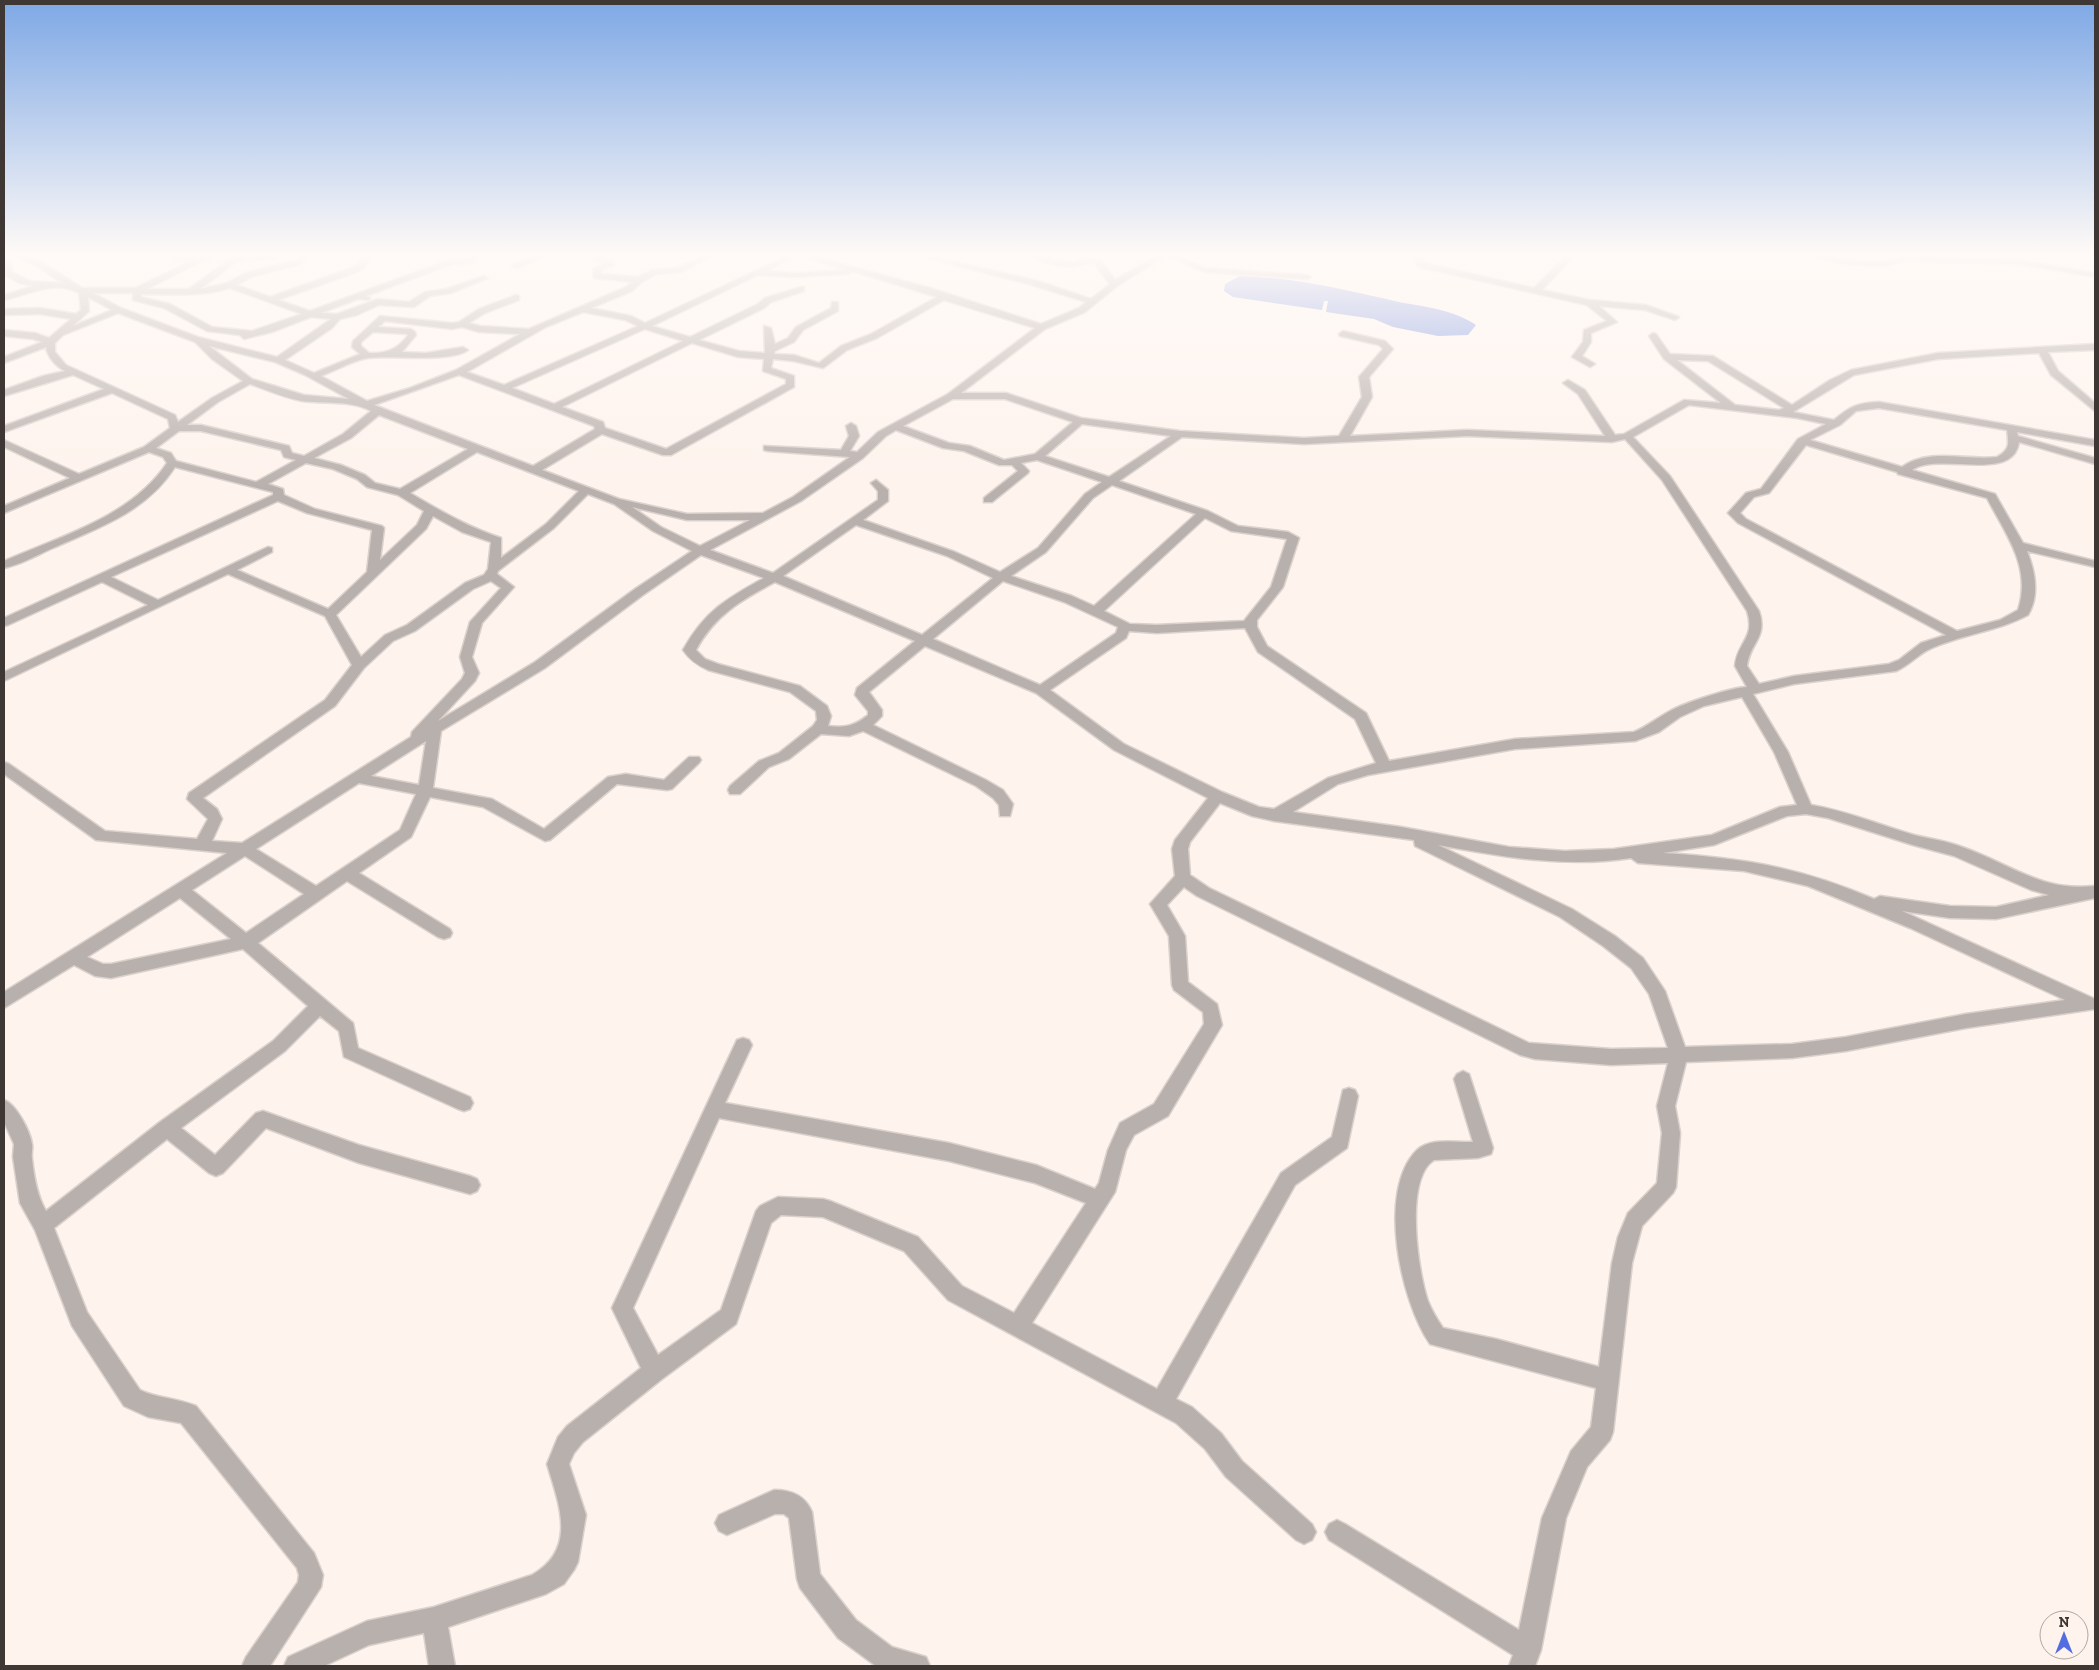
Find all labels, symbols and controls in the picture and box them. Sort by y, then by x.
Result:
north arrow [2039,1610,2089,1660]
text: N [2059,1614,2070,1631]

